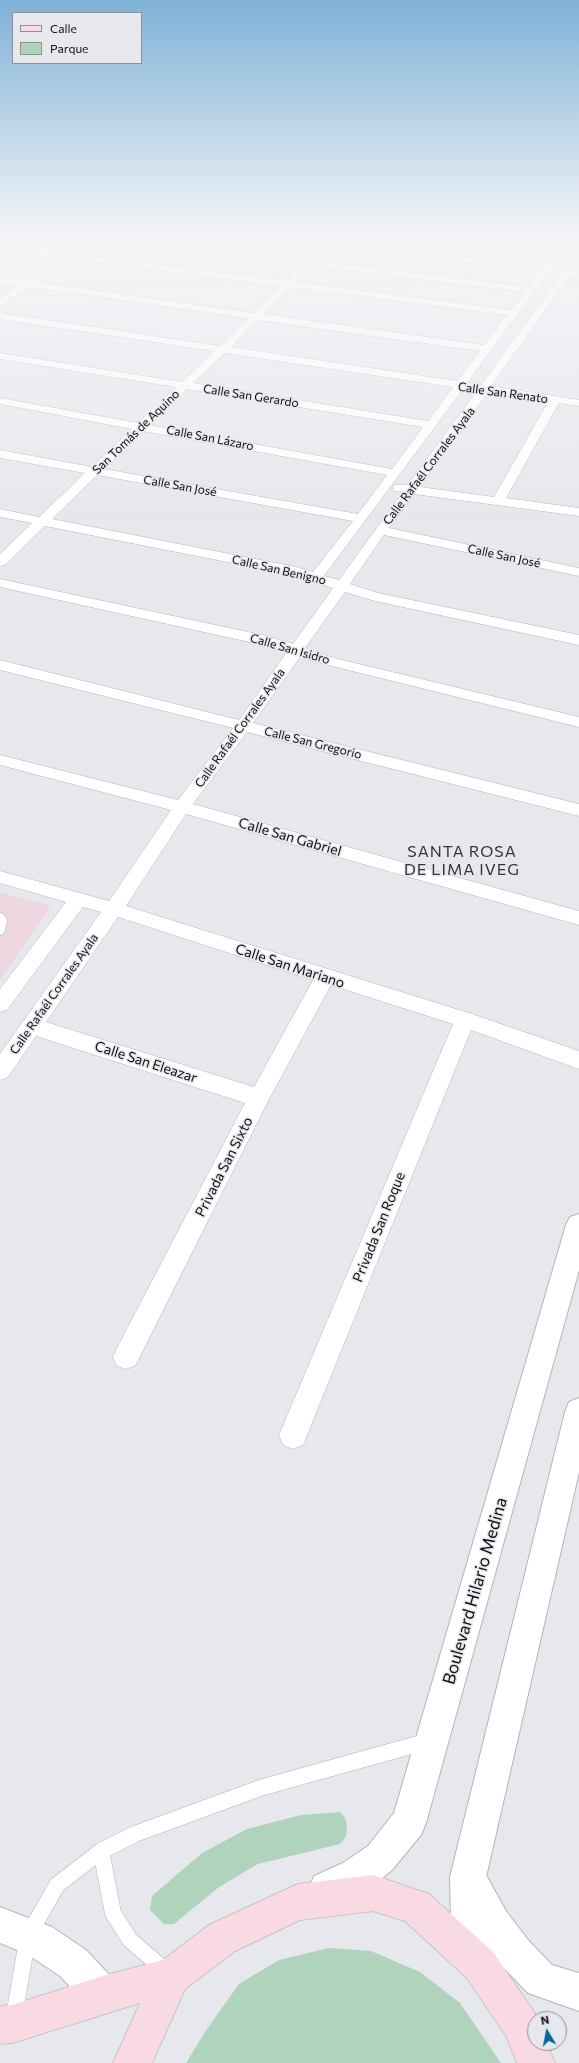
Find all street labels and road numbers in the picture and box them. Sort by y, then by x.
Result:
street label: Calle San Renato [457,380,549,406]
street label: Calle San Gerardo [202,381,300,411]
street label: San Tomás de Aquino [90,387,182,477]
street label: Calle Rafaél Corrales Ayala [380,404,478,528]
street label: Calle San Lázaro [165,422,255,454]
street label: Calle San José [142,472,218,500]
street label: Calle San José [466,541,542,571]
street label: Calle San Benigno [230,552,328,588]
street label: Calle San Isidro [248,631,332,667]
street label: Calle Rafaél Corrales Ayala [192,666,288,790]
street label: Calle San Gregorio [263,724,363,762]
street label: Calle San Gabriel [237,814,343,860]
street label: Calle Rafaél Corrales Ayala [7,931,101,1057]
street label: Calle San Mariano [233,940,347,992]
street label: Calle San Eleazar [93,1038,199,1086]
street label: Privada San Sixto [192,1114,256,1220]
street label: Privada San Roque [349,1169,409,1285]
street label: Boulevard Hilario Medina [439,1495,511,1687]

